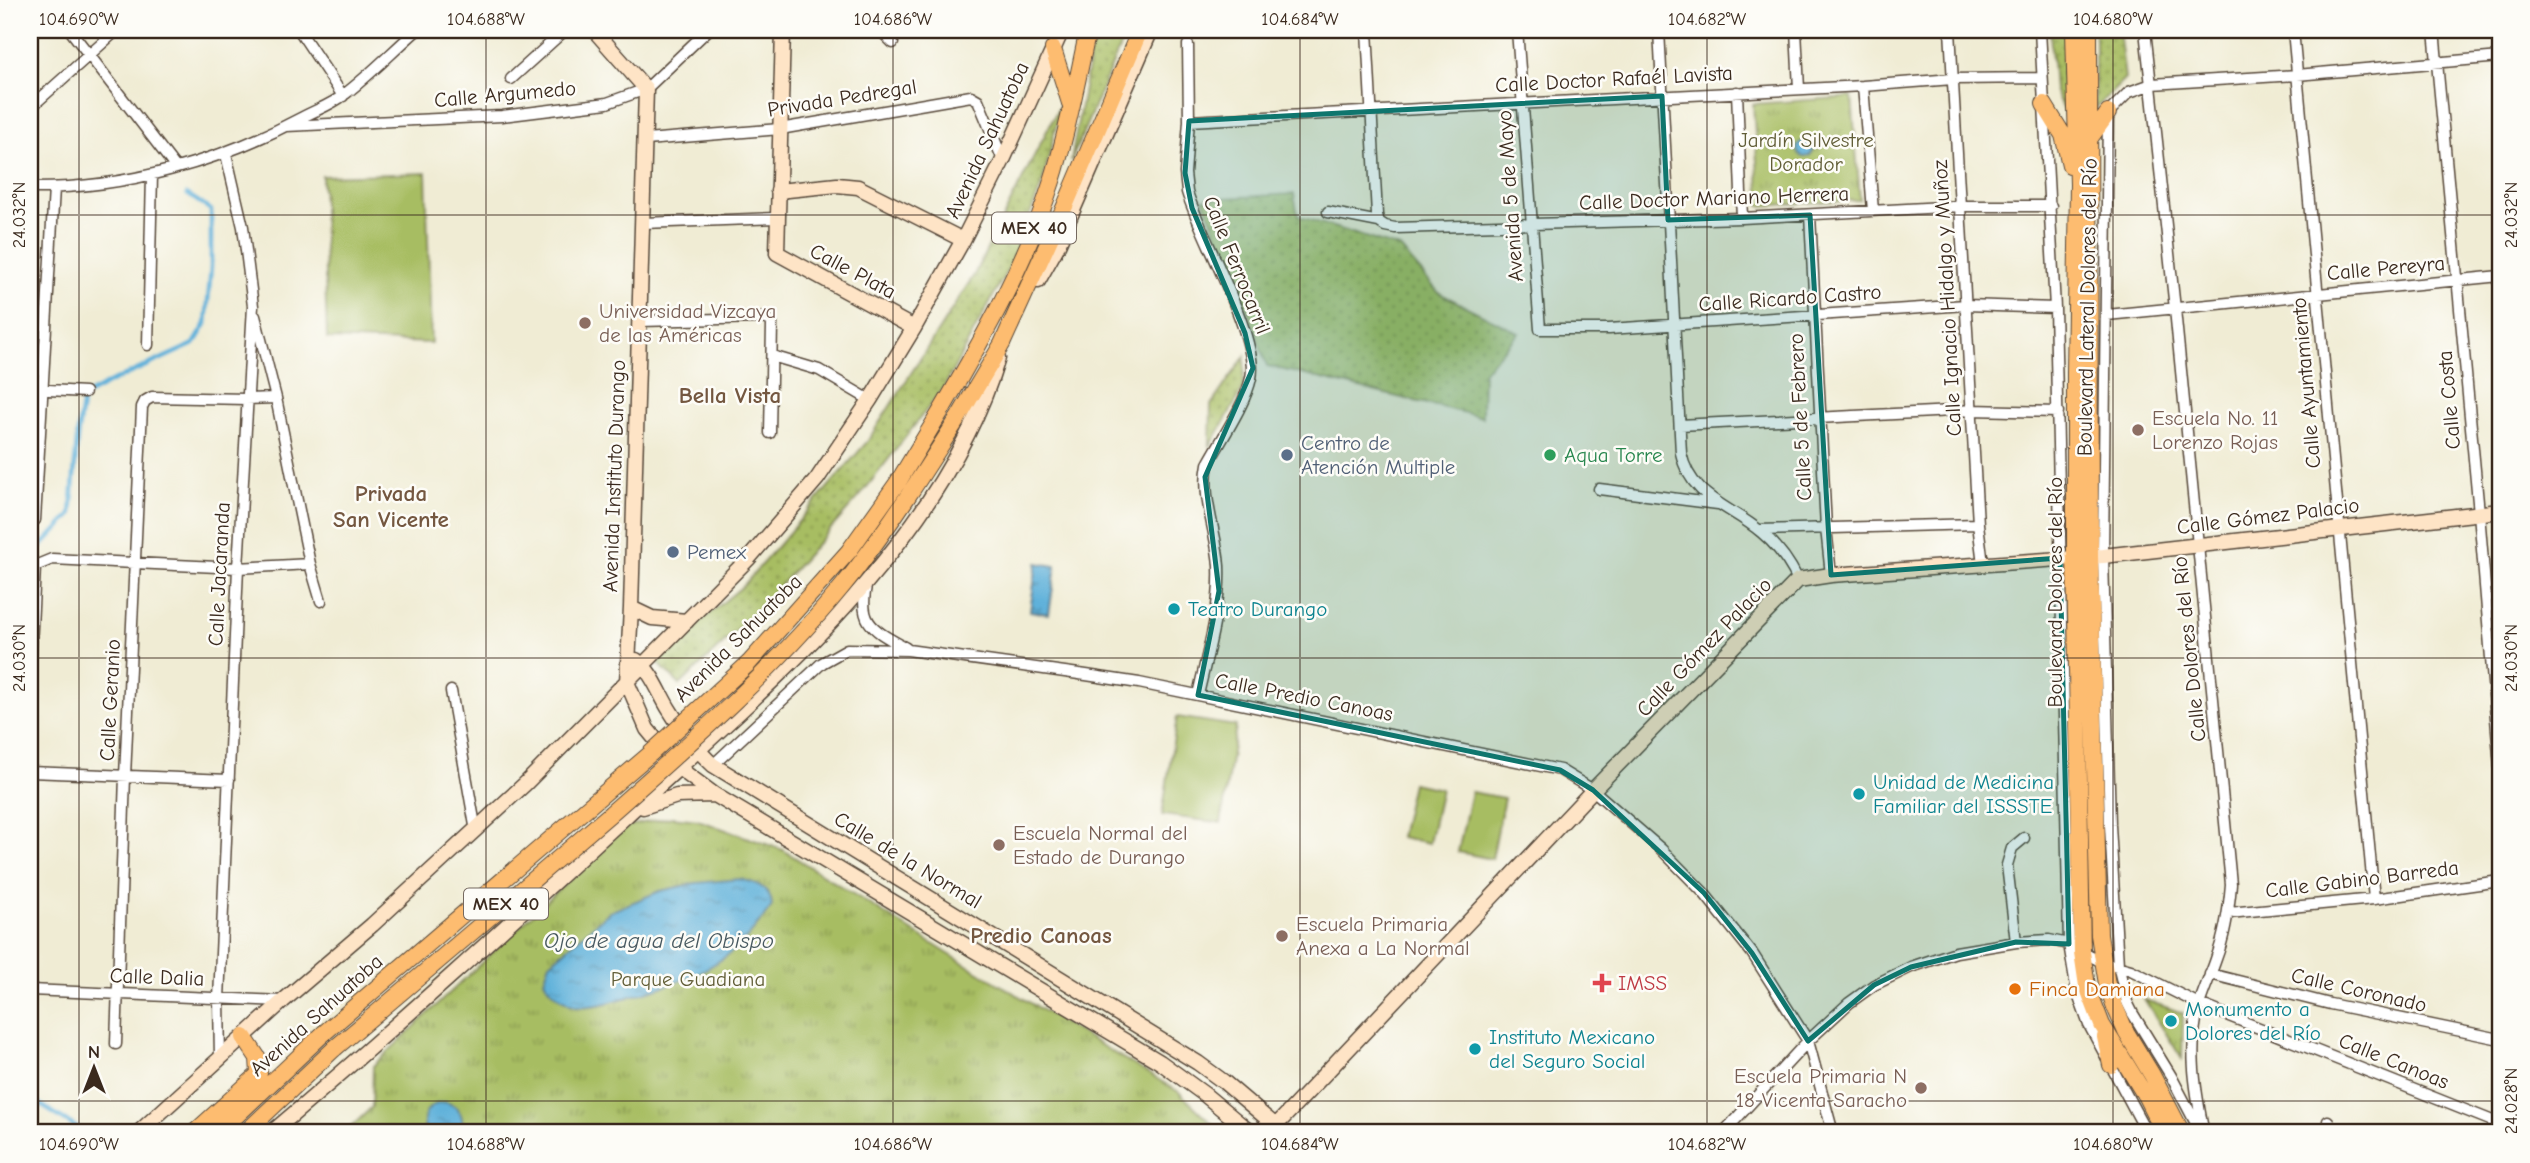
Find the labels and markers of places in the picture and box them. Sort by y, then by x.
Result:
place label: Universidad Vizcaya de las Américas [599,299,776,347]
marker: Universidad Vizcaya de las Américas [577,315,593,331]
place label: Escuela No. 11 Lorenzo Rojas [2152,406,2278,454]
marker: Escuela No. 11 Lorenzo Rojas [2130,422,2146,438]
place label: Centro de Atención Multiple [1301,431,1455,479]
place label: Aqua Torre [1564,443,1663,467]
marker: Centro de Atención Multiple [1279,447,1295,463]
marker: Aqua Torre [1542,447,1558,463]
place label: Pemex [687,540,746,564]
marker: Pemex [665,544,681,560]
place label: Teatro Durango [1188,597,1327,621]
marker: Teatro Durango [1166,601,1182,617]
place label: Unidad de Medicina Familiar del ISSSTE [1873,770,2054,818]
marker: Unidad de Medicina Familiar del ISSSTE [1851,786,1867,802]
place label: Escuela Normal del Estado de Durango [1013,821,1188,869]
marker: Escuela Normal del Estado de Durango [991,837,1007,853]
place label: Escuela Primaria Anexa a La Normal [1296,912,1470,960]
marker: Escuela Primaria Anexa a La Normal [1274,928,1290,944]
place label: IMSS [1618,971,1667,995]
marker: IMSS [1592,973,1612,993]
place label: Finca Damiana [2029,977,2165,1001]
marker: Finca Damiana [2007,981,2023,997]
place label: Monumento a Dolores del Río [2185,997,2321,1045]
marker: Monumento a Dolores del Río [2163,1013,2179,1029]
place label: Instituto Mexicano del Seguro Social [1489,1025,1655,1073]
marker: Instituto Mexicano del Seguro Social [1467,1041,1483,1057]
place label: Escuela Primaria N 18 Vicenta Saracho [1734,1064,1907,1112]
marker: Escuela Primaria N 18 Vicenta Saracho [1913,1080,1929,1096]

